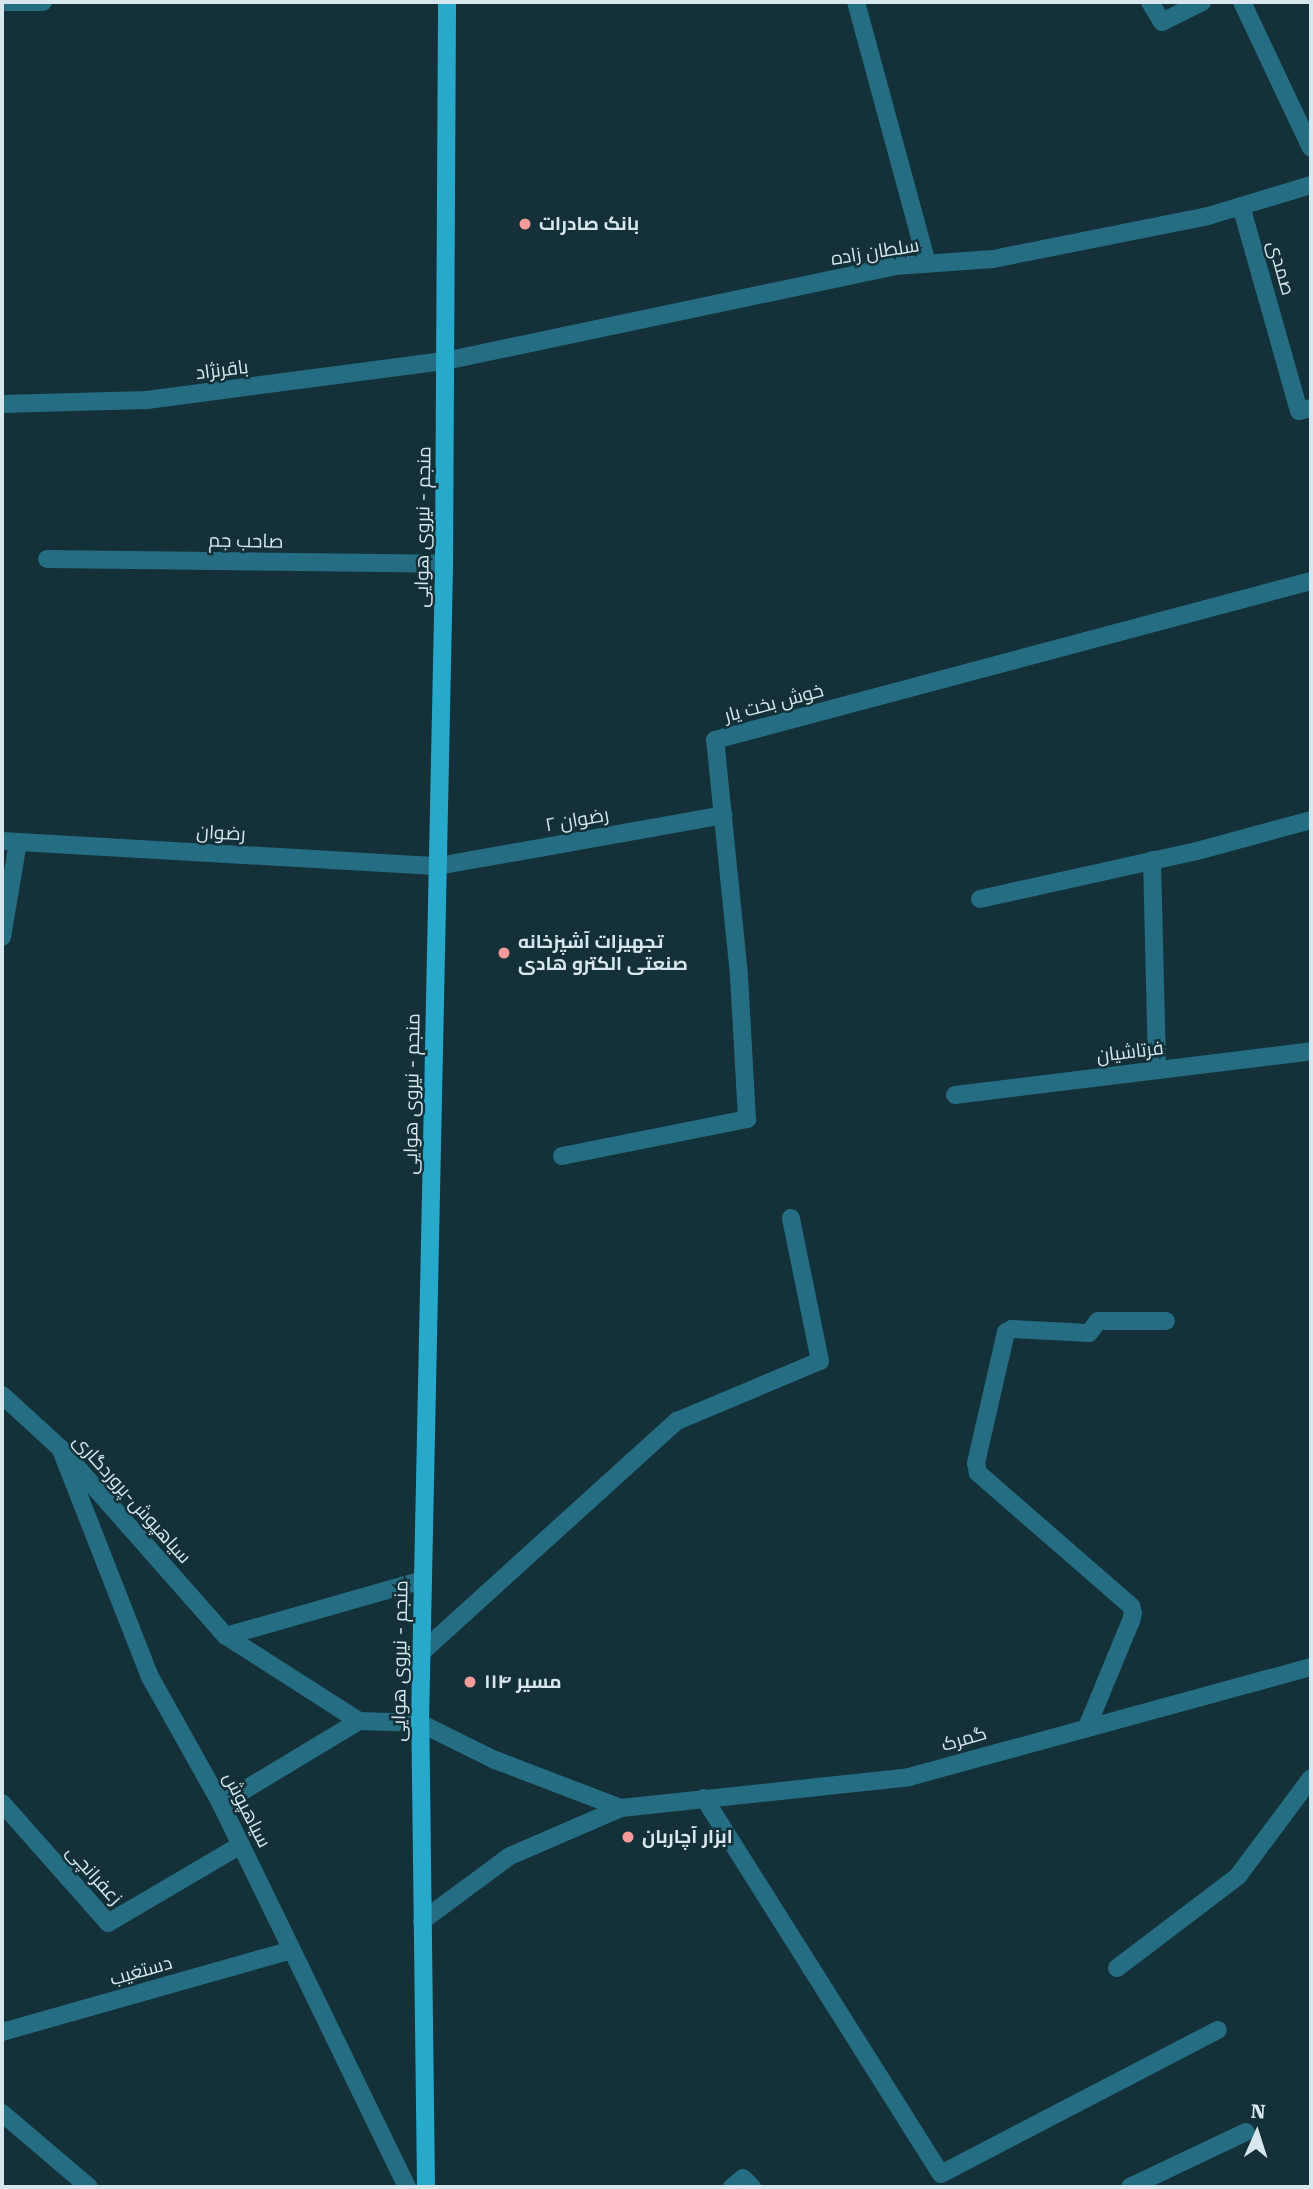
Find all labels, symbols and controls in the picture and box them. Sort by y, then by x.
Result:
place label: بانک صادرات [539,213,639,235]
marker: بانک صادرات [517,216,533,232]
street label: سلطان زاده [829,234,921,270]
street label: صمدی [1262,238,1300,298]
street label: باقرنژاد [194,355,250,385]
street label: منجم - نیروی هوایی [410,446,436,608]
street label: صاحب جم [208,529,284,553]
street label: خوش بخت یار [722,679,826,727]
street label: رضوان ۲ [543,803,611,837]
street label: رضوان [196,820,246,846]
place label: تجهیزات آشپزخانه صنعتی الکترو هادی [518,931,688,975]
marker: تجهیزات آشپزخانه صنعتی الکترو هادی [496,945,512,961]
street label: منجم - نیروی هوایی [399,1013,425,1175]
street label: فرتاشیان [1095,1037,1165,1067]
street label: سیاهپوش-پروردگاری [68,1430,196,1568]
street label: منجم - نیروی هوایی [387,1580,413,1742]
place label: مسیر ۱۱۴ [484,1671,561,1693]
marker: مسیر ۱۱۴ [462,1674,478,1690]
street label: گمرک [939,1722,989,1756]
street label: سیاهپوش [218,1768,276,1852]
place label: ابزار آچاربان [642,1826,733,1848]
marker: ابزار آچاربان [620,1829,636,1845]
street label: زعفرانچی [61,1840,127,1910]
street label: دستغیب [107,1951,175,1991]
north arrow [1222,2098,1292,2168]
text: N [1250,2100,1266,2123]

